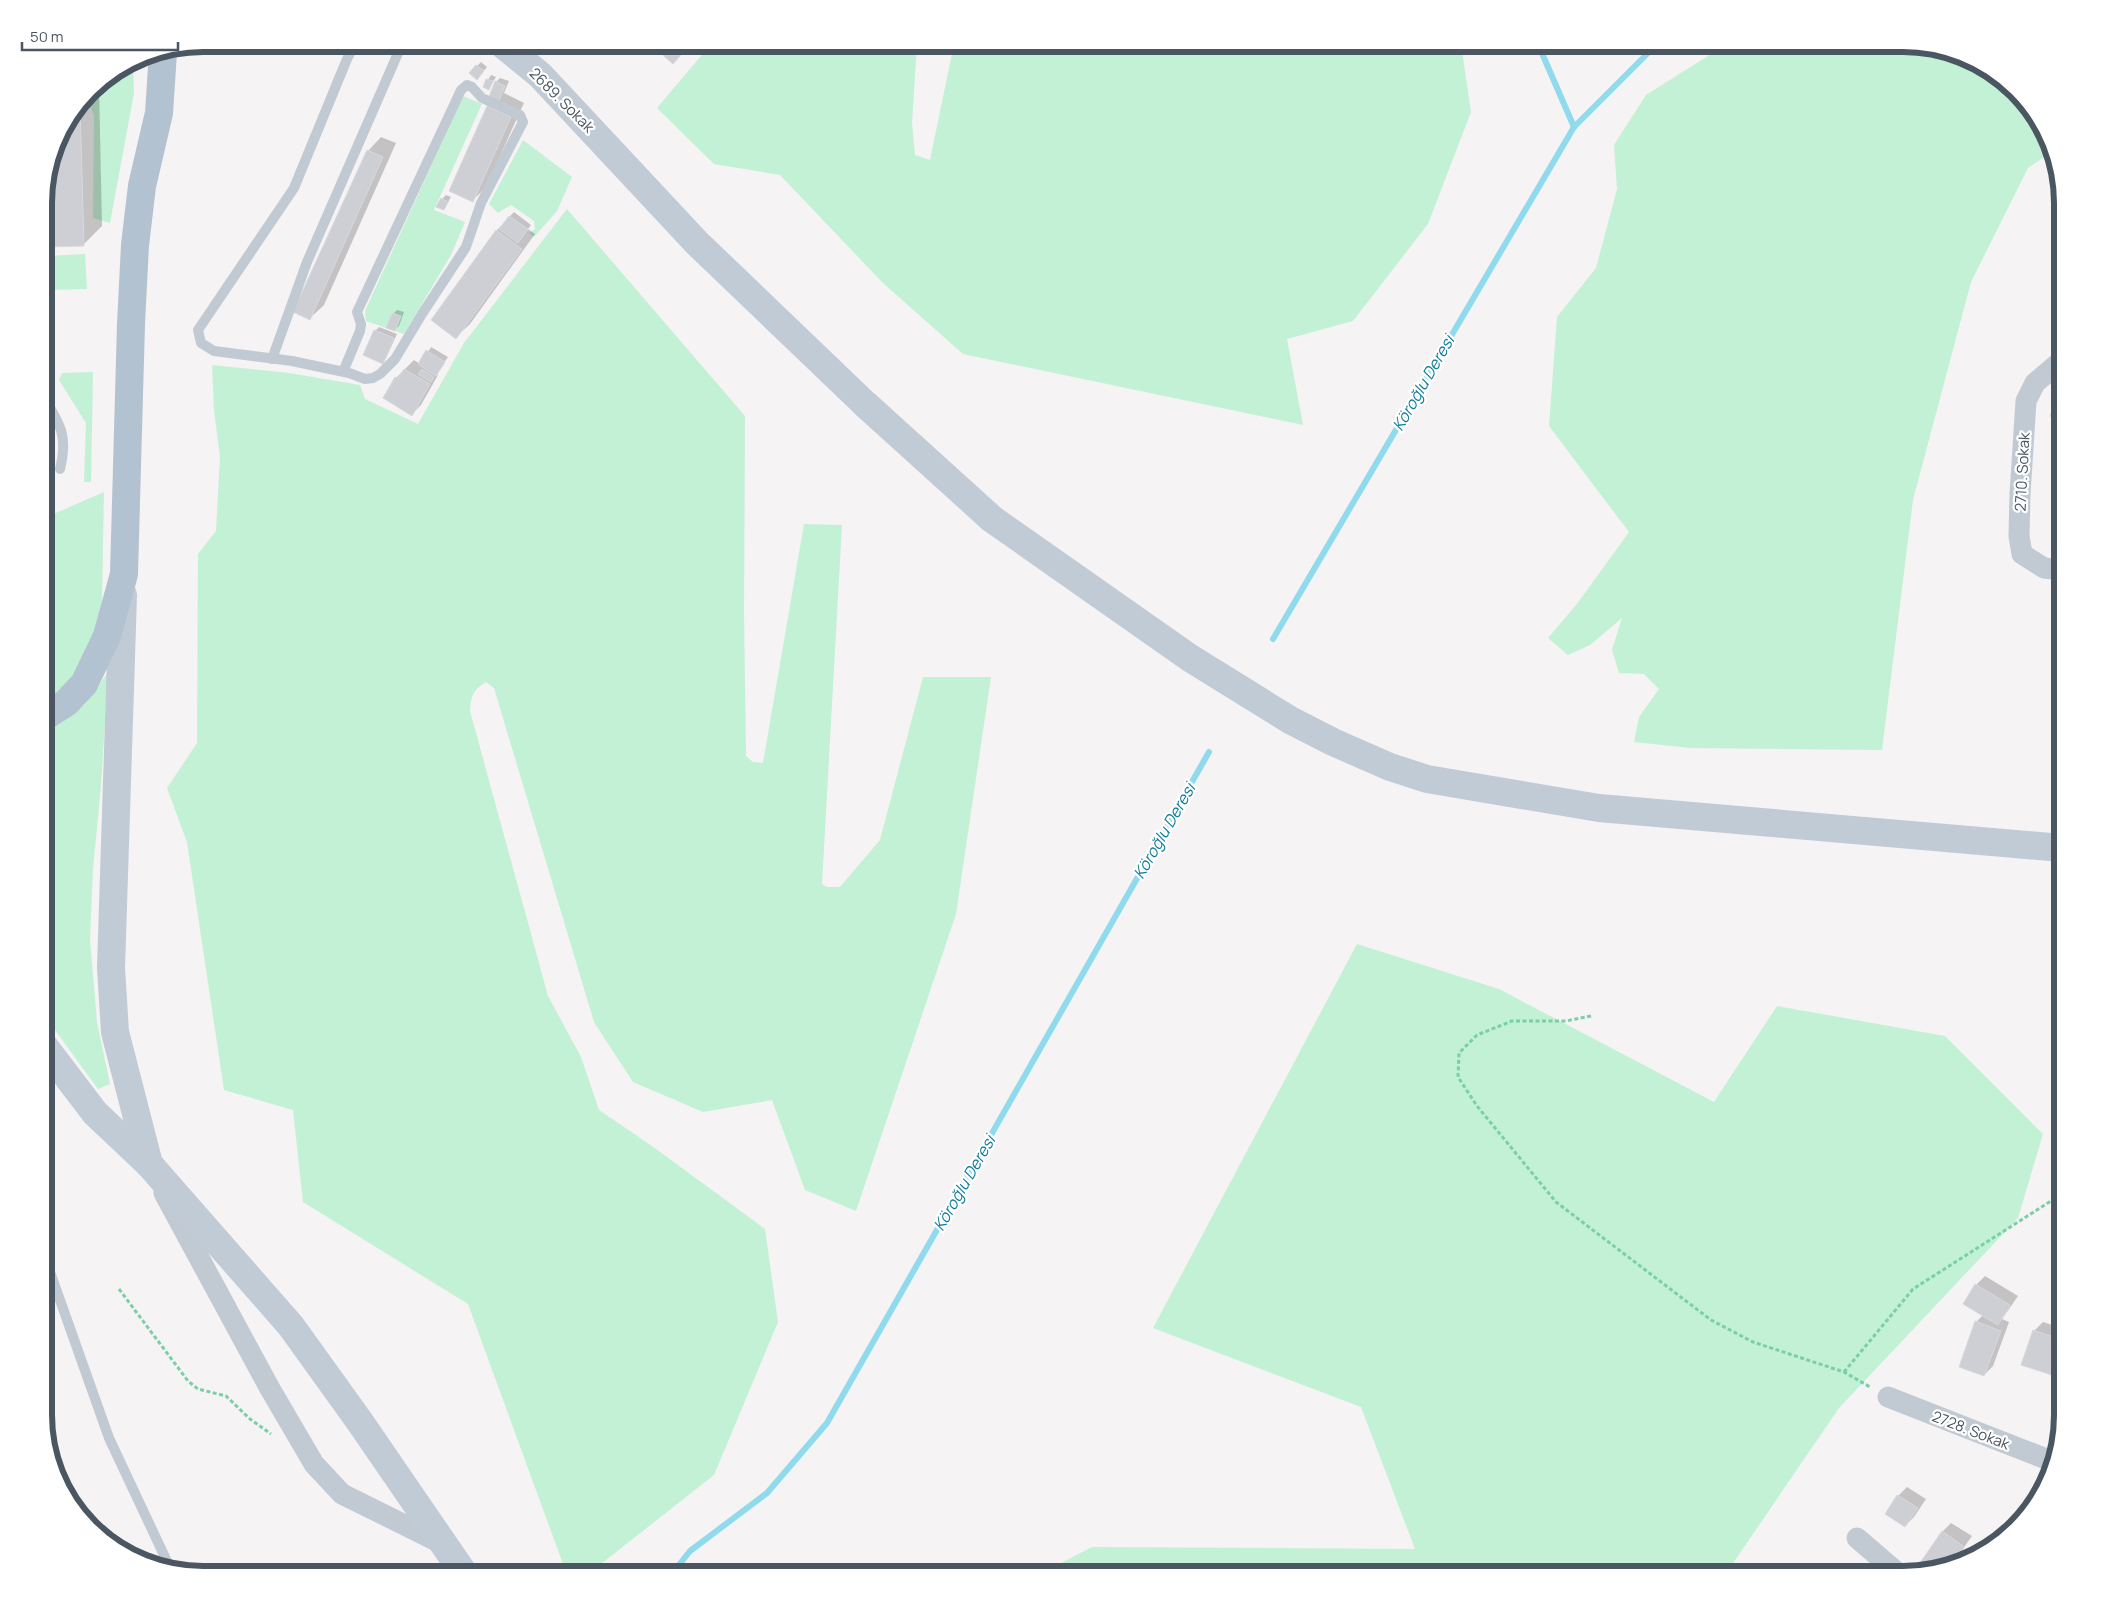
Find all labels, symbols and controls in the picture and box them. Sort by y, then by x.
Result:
scale bar [22,20,179,52]
text: 50 m [30,26,64,47]
street label: 2689. Sokak [525,63,599,137]
water label: Köroğlu Deresi [1387,329,1460,435]
street label: 2710. Sokak [2009,431,2035,512]
water label: Köroğlu Deresi [1128,777,1201,883]
water label: Köroğlu Deresi [928,1129,1001,1235]
street label: 2728. Sokak [1929,1406,2013,1455]

